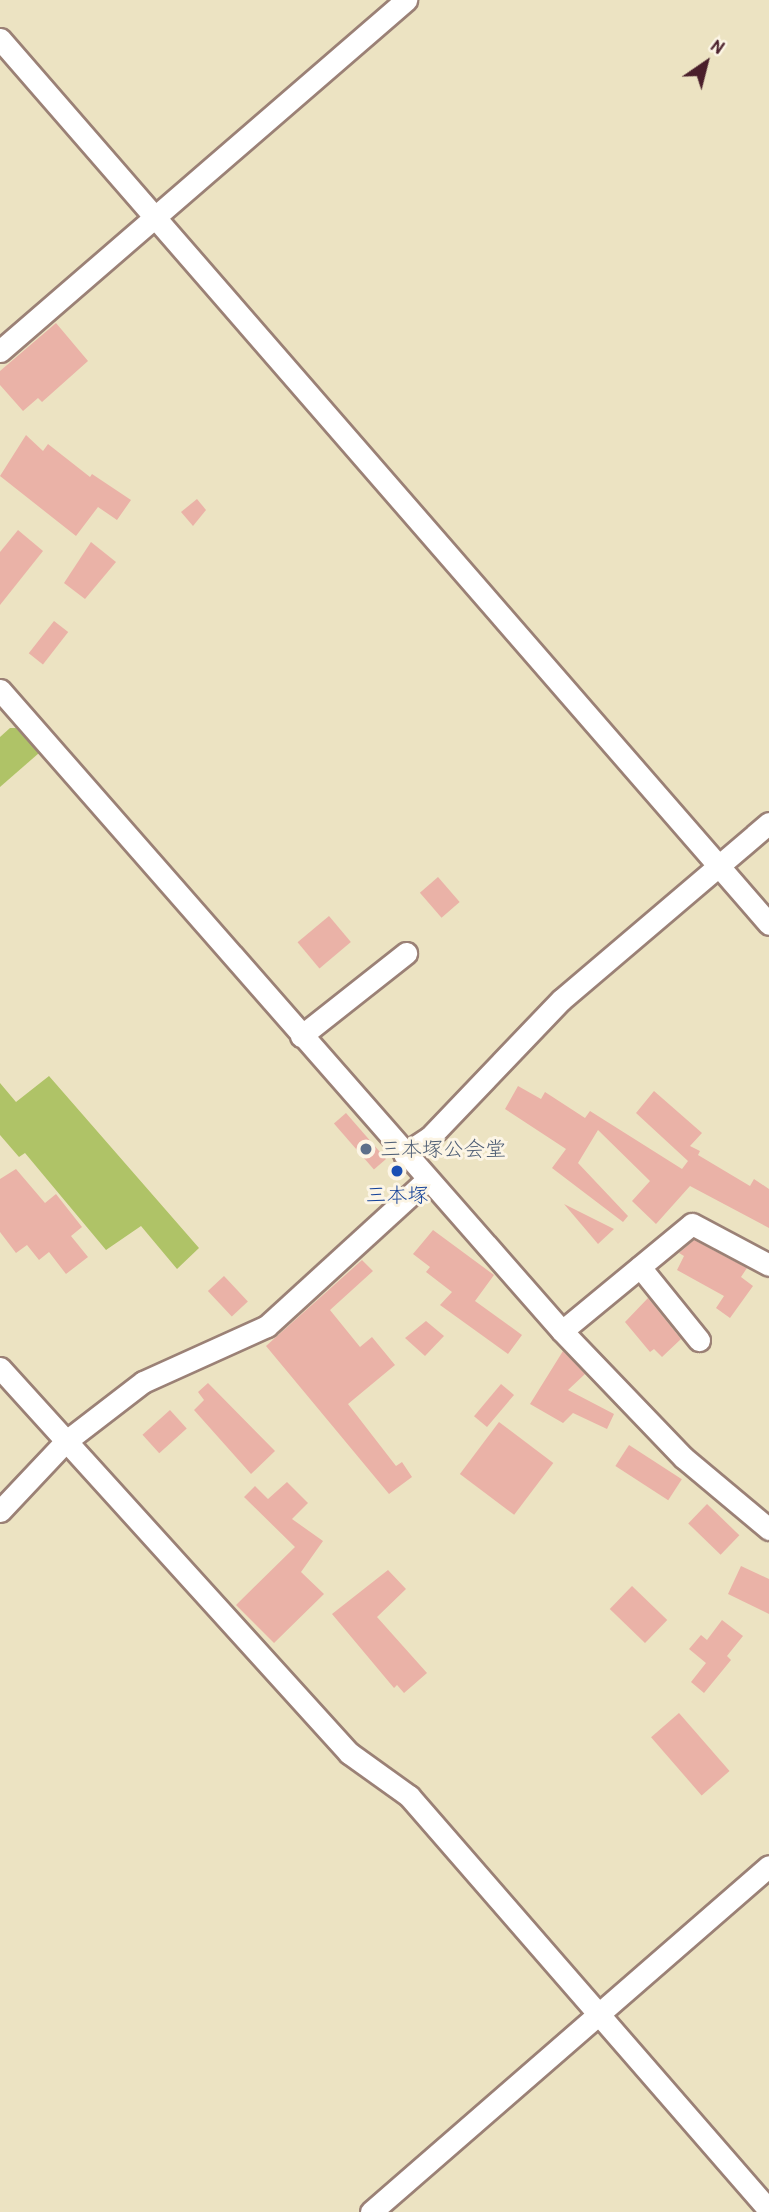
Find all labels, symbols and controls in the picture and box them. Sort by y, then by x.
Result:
north arrow [671,28,741,98]
text: N [706,32,730,59]
place label: 三本塚公会堂 [380,1136,506,1162]
marker: 三本塚公会堂 [358,1141,374,1157]
marker: 三本塚 [389,1163,405,1179]
place label: 三本塚 [366,1182,428,1208]

